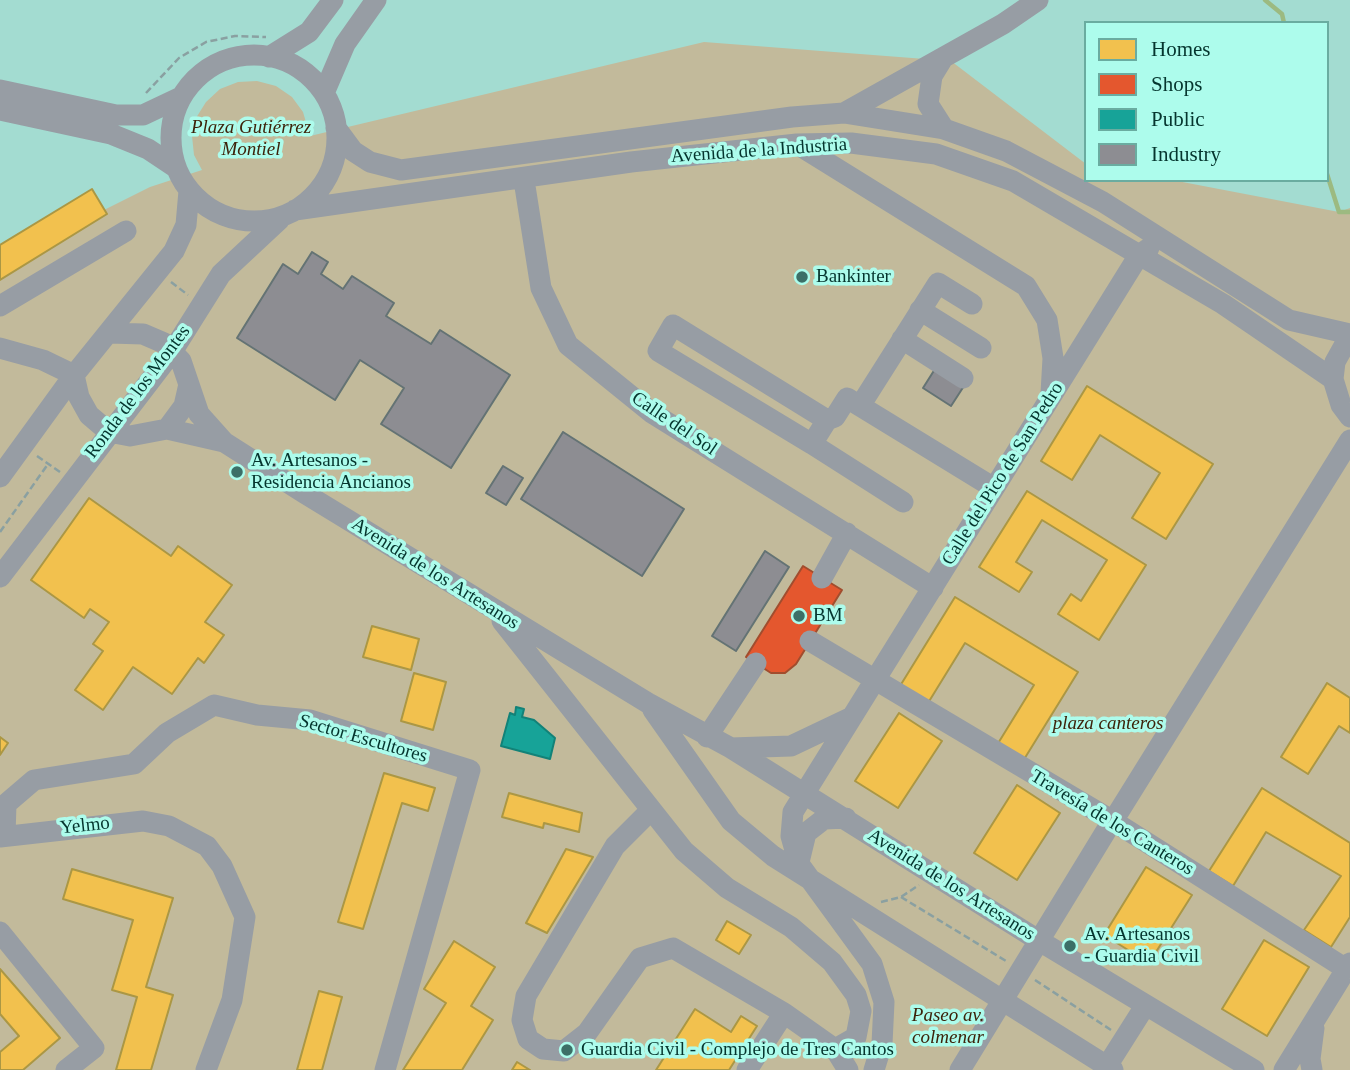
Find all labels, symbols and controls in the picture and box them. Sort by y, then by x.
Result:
legend [1084,21,1329,182]
text: Homes [1151,37,1211,61]
text: Shops [1151,72,1202,96]
text: Public [1151,107,1205,131]
park label: Plaza Gutiérrez Montiel [191,117,311,161]
street label: Avenida de la Industria [670,133,848,169]
text: Industry [1151,142,1221,166]
place label: Bankinter [816,266,891,288]
marker: Bankinter [794,269,810,285]
street label: Ronda de los Montes [80,321,196,463]
street label: Calle del Pico de San Pedro [937,378,1069,570]
street label: Calle del Sol [627,387,721,461]
place label: Av. Artesanos - Residencia Ancianos [251,450,411,494]
marker: Av. Artesanos - Residencia Ancianos [229,464,245,480]
street label: Avenida de los Artesanos [347,513,523,635]
place label: BM [813,605,843,627]
marker: BM [791,608,807,624]
street label: Sector Escultores [296,710,430,768]
park label: plaza canteros [1053,713,1163,735]
street label: Travesía de los Canteros [1026,765,1198,881]
street label: Yelmo [59,812,111,840]
street label: Avenida de los Artesanos [863,824,1039,946]
place label: Av. Artesanos - Guardia Civil [1084,924,1199,968]
marker: Av. Artesanos - Guardia Civil [1062,938,1078,954]
park label: Paseo av. colmenar [912,1005,984,1049]
place label: Guardia Civil - Complejo de Tres Cantos [581,1039,894,1061]
marker: Guardia Civil - Complejo de Tres Cantos [559,1042,575,1058]

